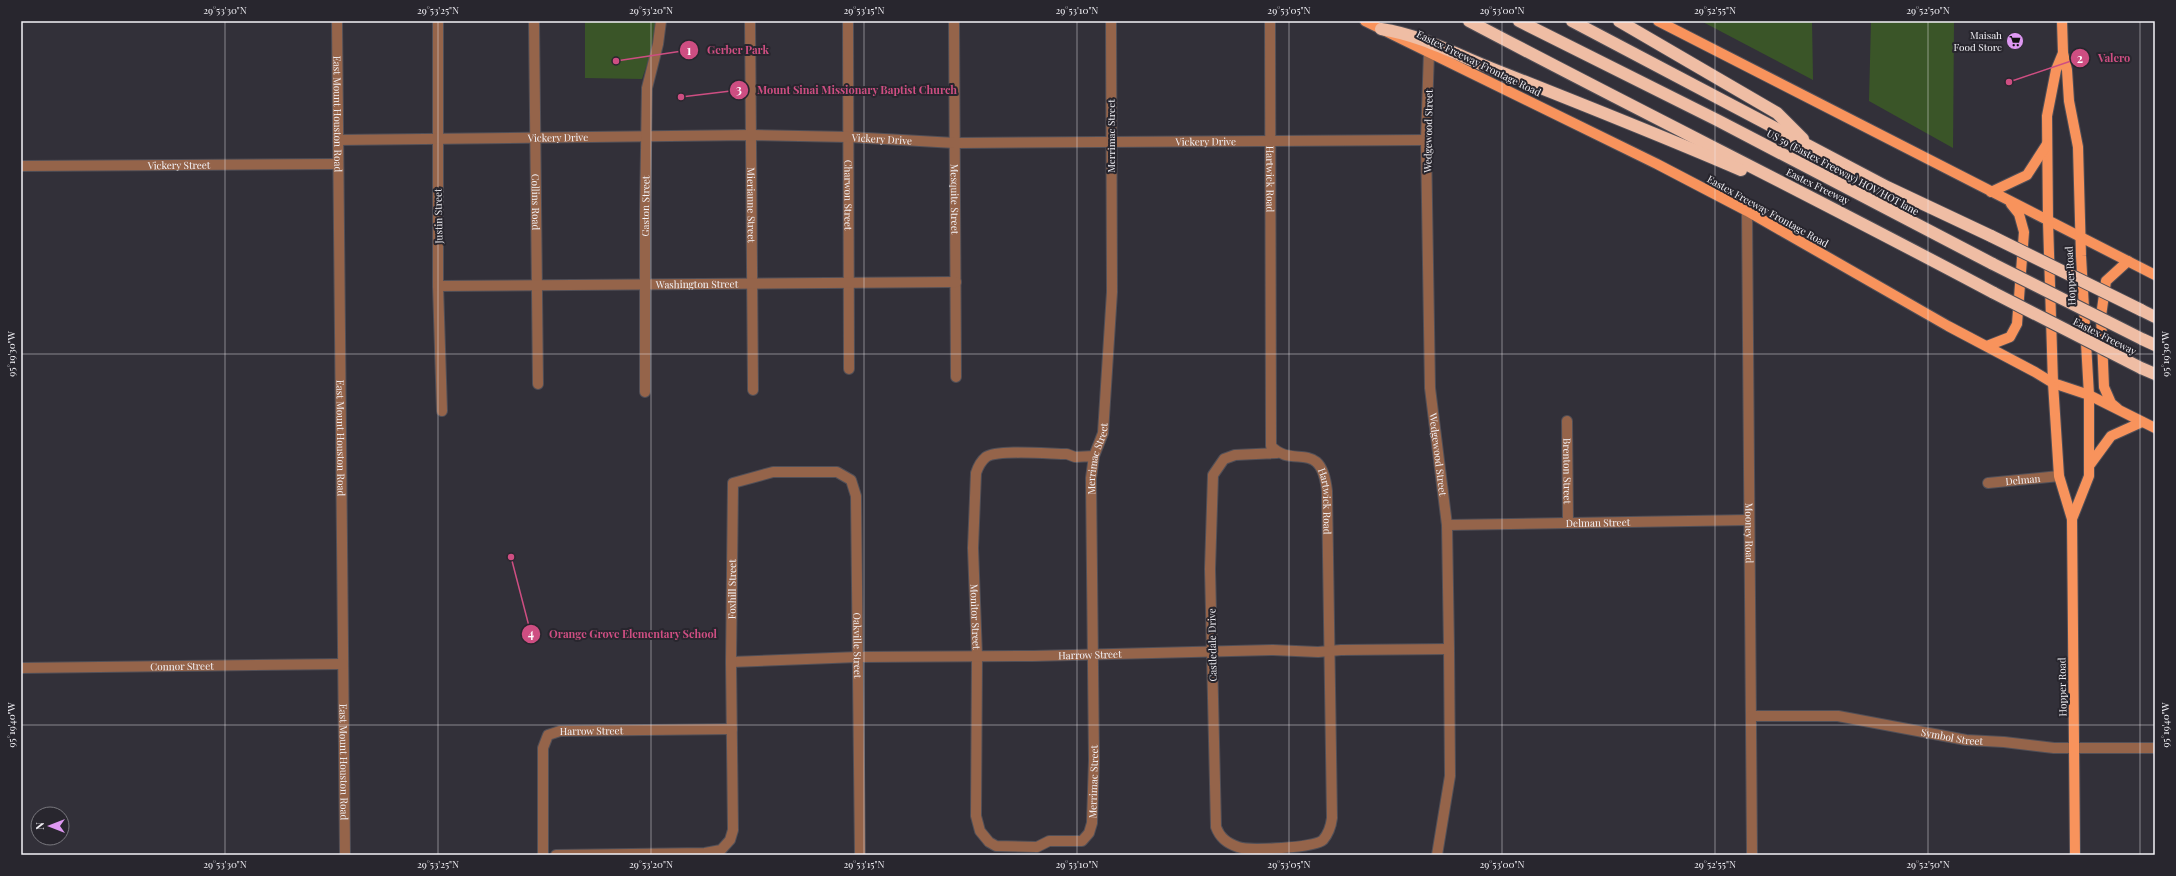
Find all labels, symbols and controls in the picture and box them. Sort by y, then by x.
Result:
text: 29°53'30"N [203,3,247,17]
text: 29°53'25"N [417,3,459,17]
text: 29°53'20"N [629,3,673,17]
text: 29°53'15"N [843,3,885,17]
text: 29°53'10"N [1056,3,1098,17]
text: 29°53'05"N [1267,3,1311,17]
text: 29°53'00"N [1479,3,1525,17]
text: 29°52'55"N [1694,3,1736,17]
text: 29°52'50"N [1906,3,1950,17]
street label: Eastex Freeway Frontage Road [1414,27,1544,99]
place label: Maisah Food Store [1954,28,2002,54]
supermarket icon: Maisah Food Store [2005,31,2025,51]
callout: Gerber Park [679,39,777,62]
text: 1 [687,42,692,58]
text: Gerber Park [707,42,769,57]
callout: Valero [2070,47,2138,70]
text: 2 [2077,50,2083,66]
text: Valero [2097,50,2130,65]
street label: East Mount Houston Road [330,56,345,173]
callout: Mount Sinai Missionary Baptist Church [729,78,966,101]
text: 3 [736,81,742,97]
text: Mount Sinai Missionary Baptist Church [757,82,957,97]
street label: Wedgewood Street [1420,89,1436,174]
street label: Merrimac Street [1104,99,1118,173]
street label: US 59 (Eastex Freeway) HOV/HOT lane [1765,127,1921,217]
street label: Vickery Drive [527,130,588,145]
street label: Vickery Drive [850,130,912,148]
street label: Vickery Drive [1175,134,1236,149]
street label: Hartwick Road [1263,146,1277,213]
street label: Vickery Street [147,158,211,172]
street label: Charwon Street [841,160,856,231]
street label: Mesquite Street [948,164,962,235]
street label: Eastex Freeway [1784,165,1852,207]
street label: Mierianne Street [744,167,759,243]
street label: Eastex Freeway Frontage Road [1705,172,1831,250]
street label: Collins Road [529,174,543,231]
street label: Gaston Street [638,175,653,236]
street label: Justin Street [431,188,445,245]
street label: Hopper Road [2061,246,2079,306]
street label: Washington Street [655,277,739,291]
street label: Eastex Freeway [2071,314,2139,358]
text: 95°19'30"W [4,330,18,377]
text: 95°19'30"W [2158,330,2172,377]
street label: East Mount Houston Road [333,380,349,497]
street label: Wedgewood Street [1426,411,1450,497]
street label: Merrimac Street [1084,422,1111,495]
street label: Brenton Street [1560,438,1575,504]
street label: Hartwick Road [1315,466,1335,535]
street label: Delman [2005,471,2041,488]
street label: Mooney Road [1742,503,1757,563]
street label: Delman Street [1566,515,1631,530]
street label: Foxhill Street [724,559,739,619]
street label: Monitor Street [967,584,984,650]
street label: Castledale Drive [1204,608,1220,682]
street label: Oakville Street [850,612,865,679]
callout: Orange Grove Elementary School [521,622,725,645]
text: 4 [528,625,534,641]
text: Orange Grove Elementary School [549,626,717,641]
street label: Harrow Street [1058,647,1122,662]
street label: Hopper Road [2054,657,2070,717]
street label: Connor Street [150,659,214,673]
text: 95°19'40"W [4,702,18,748]
text: 95°19'40"W [2158,702,2172,748]
street label: East Mount Houston Road [337,704,352,821]
street label: Harrow Street [560,723,624,738]
street label: Symbol Street [1920,725,1984,748]
street label: Merrimac Street [1085,744,1101,819]
north arrow [30,806,70,846]
text: N [32,822,47,830]
text: 29°53'30"N [203,857,247,871]
text: 29°53'25"N [417,857,459,871]
text: 29°53'20"N [629,857,673,871]
text: 29°53'15"N [843,857,885,871]
text: 29°53'10"N [1056,857,1098,871]
text: 29°53'05"N [1267,857,1311,871]
text: 29°53'00"N [1479,857,1525,871]
text: 29°52'55"N [1694,857,1736,871]
text: 29°52'50"N [1906,857,1950,871]

